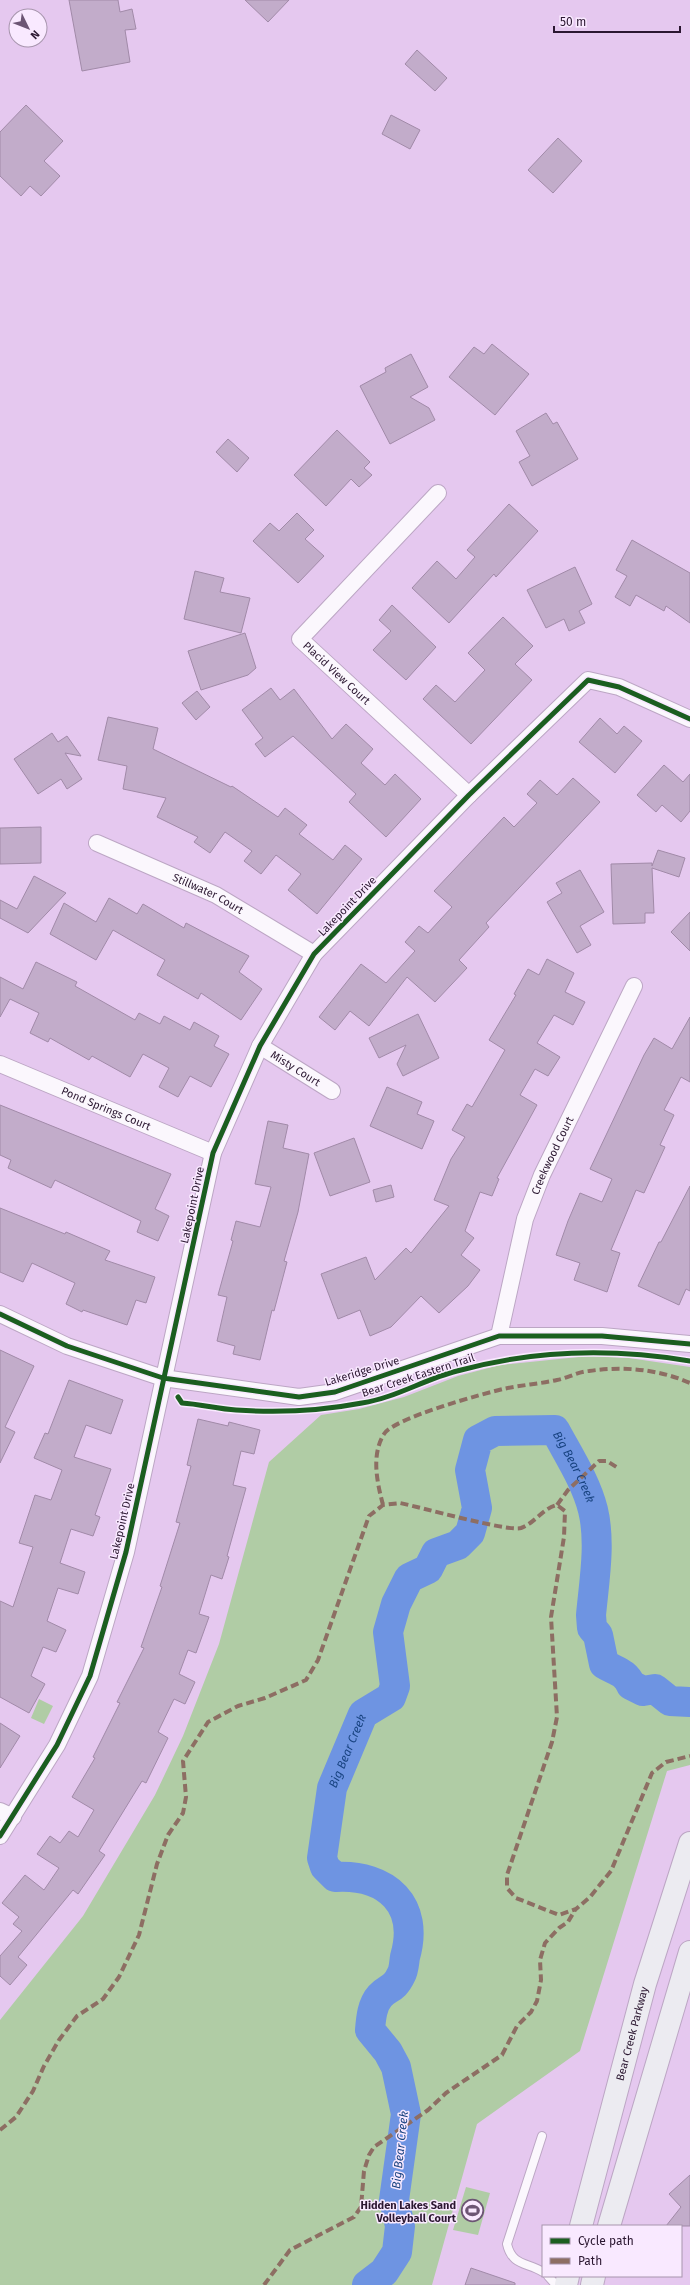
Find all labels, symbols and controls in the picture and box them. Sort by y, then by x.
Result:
north arrow [8,8,48,48]
scale bar [554,8,680,34]
text: 50 m [560,15,586,29]
text: N [28,27,42,42]
street label: Placid View Court [300,639,373,707]
street label: Stillwater Court [171,871,245,917]
street label: Lakepoint Drive [316,874,379,939]
street label: Misty Court [268,1048,323,1089]
street label: Pond Springs Court [59,1084,153,1133]
street label: Creekwood Court [529,1114,576,1197]
street label: Lakepoint Drive [178,1166,207,1245]
street label: Bear Creek Eastern Trail [360,1351,476,1400]
street label: Lakeridge Drive [323,1354,401,1389]
water label: Big Bear Creek [550,1429,598,1505]
street label: Lakepoint Drive [107,1482,138,1561]
water label: Big Bear Creek [326,1712,369,1790]
street label: Bear Creek Parkway [614,1985,651,2082]
water label: Big Bear Creek [389,2110,411,2190]
sports icon: Hidden Lakes Sand Volleyball Court [459,2198,485,2224]
place label: Hidden Lakes Sand Volleyball Court [361,2199,457,2225]
legend [542,2225,682,2277]
text: Cycle path [578,2234,634,2248]
text: Path [578,2254,602,2268]

